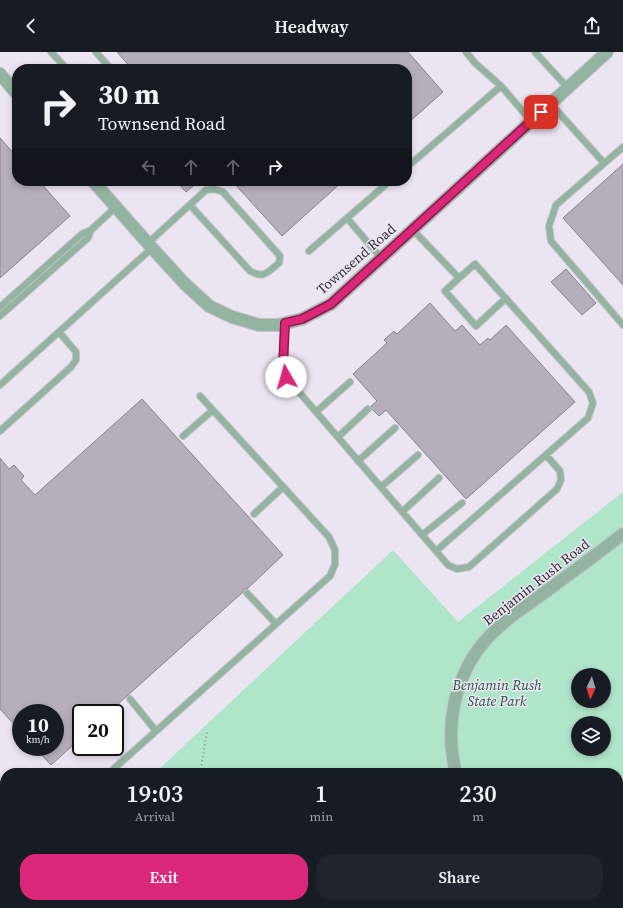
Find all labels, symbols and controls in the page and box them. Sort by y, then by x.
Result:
text: Headway [274,14,349,39]
icon: back [20,15,42,37]
icon: share [581,15,603,37]
text: 30 m [98,75,160,113]
icon: right [32,80,84,132]
pin [524,95,558,129]
icon: arrive [530,101,552,123]
text: Townsend Road [98,111,225,136]
icon: left [138,156,160,178]
icon: ahead [180,156,202,178]
icon: ahead [222,156,244,178]
icon: right [264,156,286,178]
street label: Townsend Road [312,219,400,299]
position arrow [265,356,307,398]
street label: Benjamin Rush Road [478,534,594,630]
north arrow [571,668,611,708]
map controls [571,668,611,756]
park label: Benjamin Rush State Park [451,675,542,711]
speed limit sign: 20 [72,704,124,756]
text: 10 [27,711,49,739]
button: layers [571,716,611,756]
text: km/h [26,733,50,746]
text: 19:03 [126,777,183,810]
text: 1 [315,777,328,810]
text: 230 [459,777,497,810]
text: Arrival [135,808,175,825]
text: min [310,808,333,825]
text: m [472,808,484,825]
button: Exit [20,854,308,900]
button: Share [316,854,603,900]

